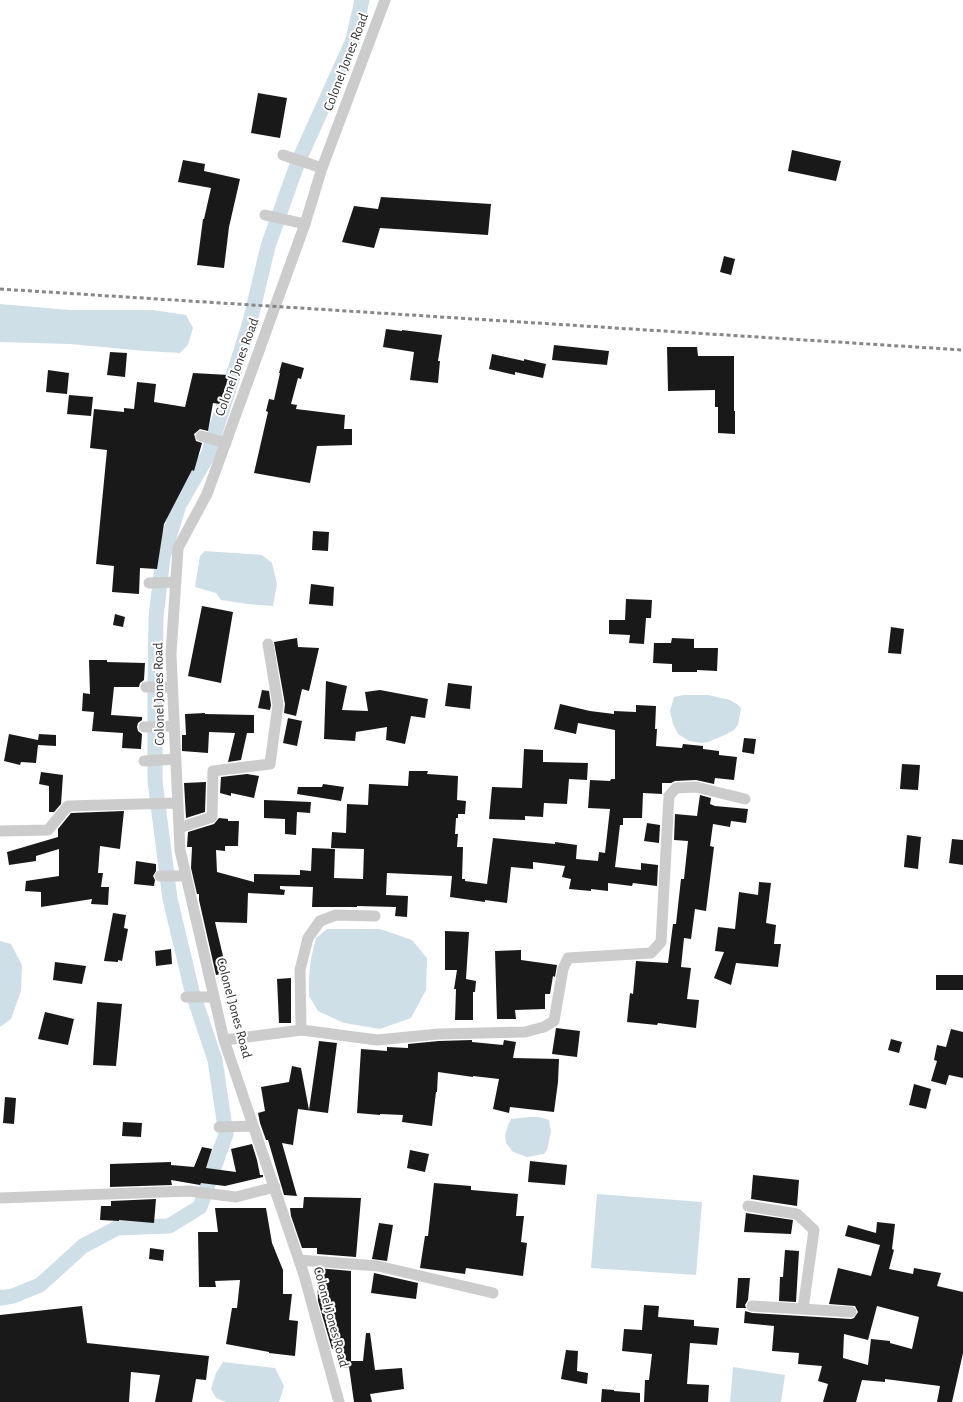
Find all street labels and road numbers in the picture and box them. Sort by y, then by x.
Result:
street label: Colonel Jones Road [320,11,372,113]
street label: Colonel Jones Road [211,316,263,418]
street label: Colonel Jones Road [150,642,168,746]
street label: Colonel Jones Road [213,956,255,1060]
street label: Colonel Jones Road [310,1265,352,1369]

